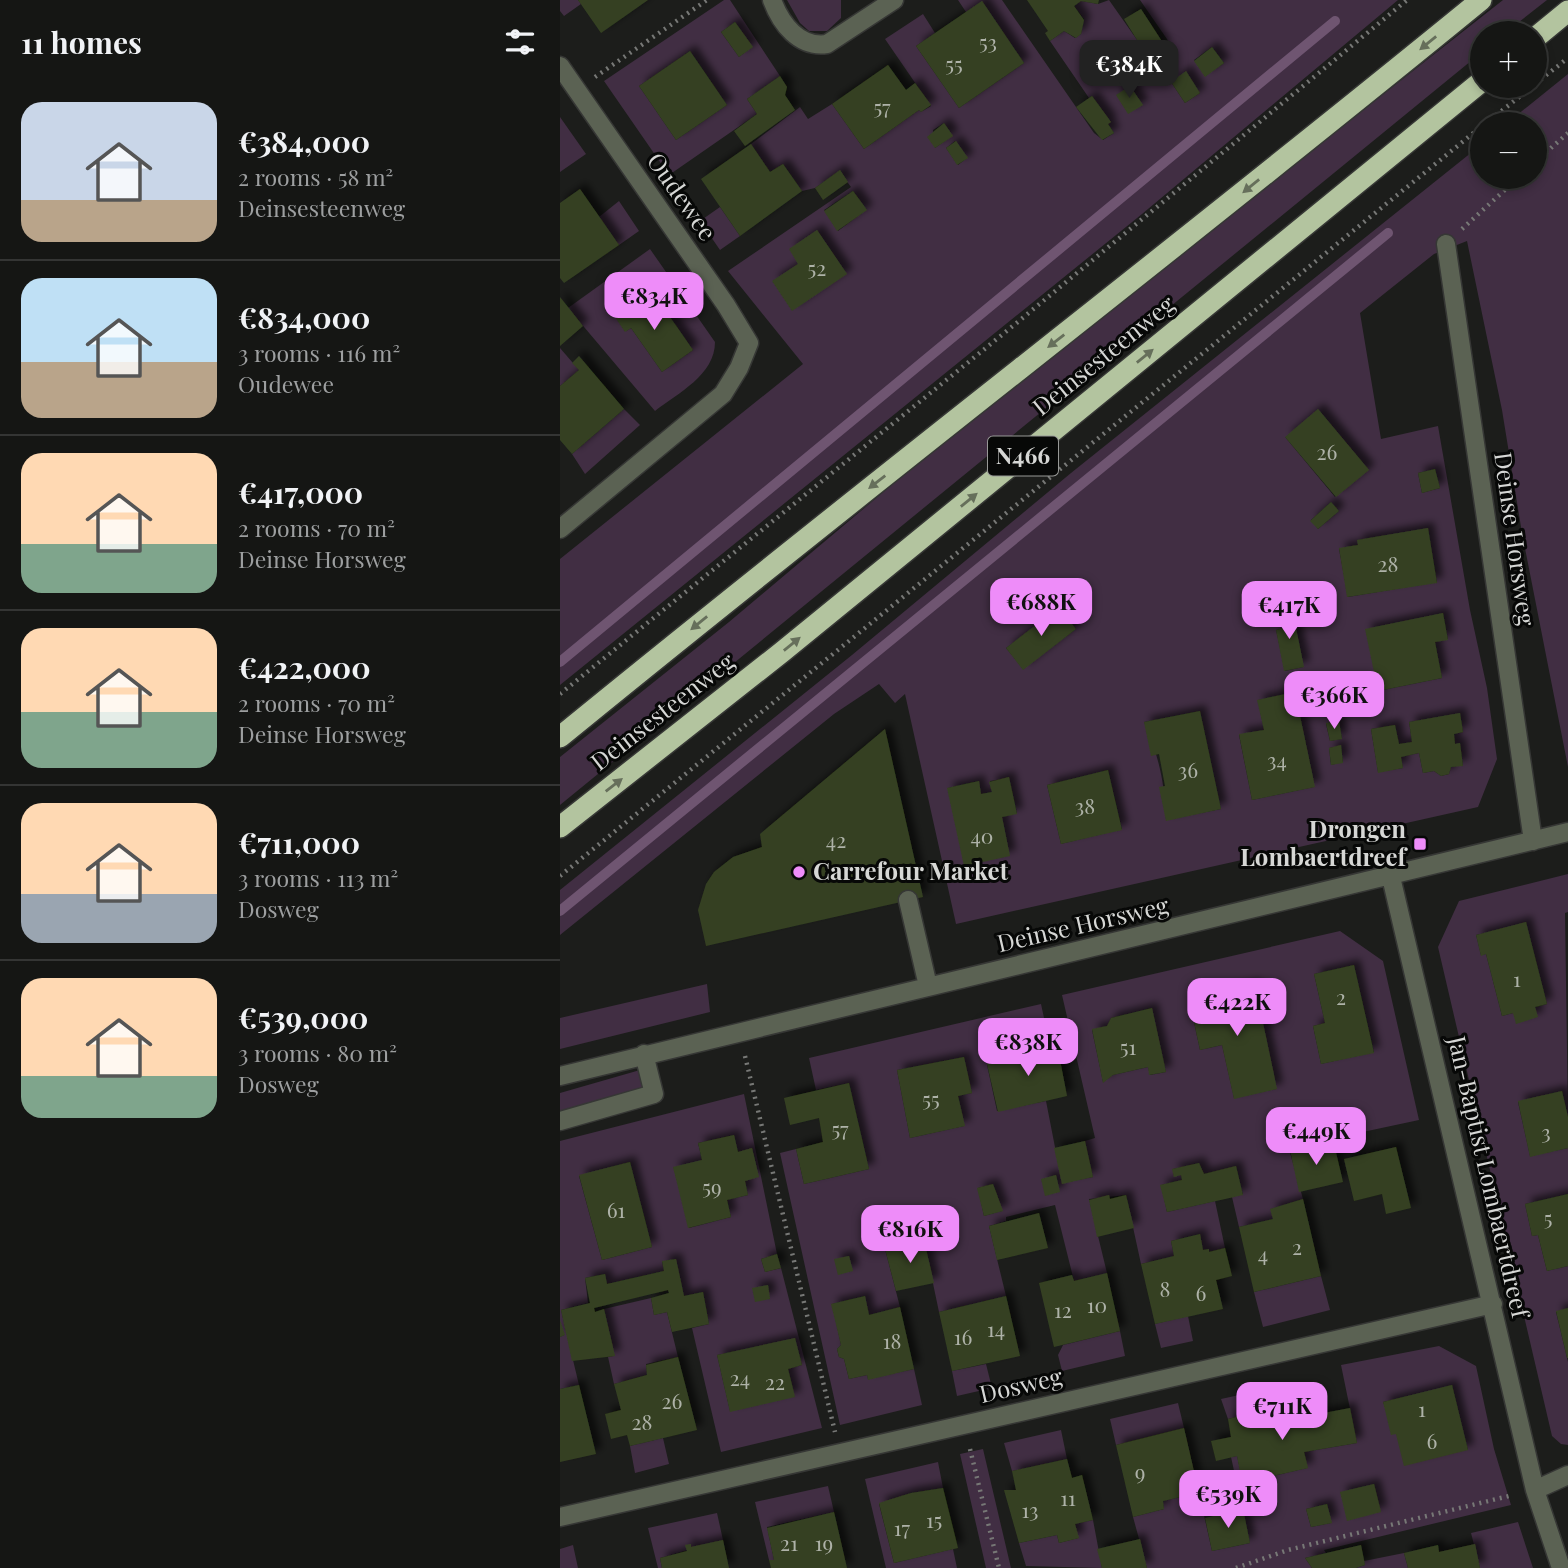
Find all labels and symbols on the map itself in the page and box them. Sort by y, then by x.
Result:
house number: 53 [979,27,997,55]
one-way arrow [1420,35,1437,50]
pin: €384K [1080,41,1178,100]
house number: 55 [945,49,963,77]
house number: 57 [873,92,891,120]
street label: Oudewee [641,146,725,246]
one-way arrow [1243,178,1260,193]
house number: 52 [808,253,826,281]
pin: €834K [605,272,703,332]
street label: Deinsesteenweg [1025,287,1181,422]
one-way arrow [1047,334,1065,349]
one-way arrow [1136,349,1154,364]
road number: N466 [988,436,1058,476]
house number: 26 [1317,437,1338,465]
street label: Deinse Horsweg [1488,450,1544,628]
one-way arrow [868,474,885,489]
one-way arrow [960,493,977,508]
house number: 28 [1378,549,1398,577]
pin: €688K [992,578,1090,638]
pin: €417K [1240,582,1338,641]
one-way arrow [690,616,708,631]
one-way arrow [784,637,801,652]
street label: Deinsesteenweg [583,644,741,777]
pin: €366K [1285,672,1383,731]
house number: 34 [1267,745,1287,773]
house number: 36 [1178,755,1198,783]
one-way arrow [604,777,622,792]
house number: 38 [1075,791,1095,819]
place label: Drongen Lombaertdreef [1240,812,1409,872]
house number: 40 [971,821,993,849]
house number: 42 [826,825,846,853]
marker: Drongen Lombaertdreef [1412,836,1428,852]
place label: Carrefour Market [813,854,1009,886]
marker: Carrefour Market [791,864,807,880]
street label: Deinse Horsweg [994,888,1172,958]
house number: 1 [1513,964,1521,992]
pin: €422K [1188,978,1286,1038]
house number: 2 [1336,982,1346,1010]
pin: €838K [979,1018,1077,1078]
house number: 51 [1120,1032,1136,1060]
street label: Jan-Baptist Lombaertdreef [1442,1032,1538,1323]
house number: 55 [922,1084,940,1112]
pin: €449K [1267,1108,1365,1167]
house number: 57 [831,1114,849,1142]
house number: 3 [1541,1117,1551,1145]
house number: 59 [702,1172,722,1200]
house number: 61 [607,1195,626,1223]
house number: 5 [1544,1203,1552,1231]
pin: €816K [861,1206,959,1265]
house number: 2 [1292,1232,1302,1260]
house number: 4 [1258,1239,1268,1267]
house number: 8 [1160,1274,1170,1302]
house number: 6 [1196,1278,1207,1306]
house number: 10 [1087,1290,1107,1318]
house number: 12 [1054,1295,1072,1323]
house number: 14 [987,1314,1005,1342]
house number: 16 [954,1322,972,1350]
house number: 18 [883,1326,901,1354]
street label: Dosweg [976,1359,1066,1409]
house number: 24 [730,1363,750,1391]
house number: 22 [765,1367,785,1395]
pin: €711K [1233,1382,1331,1442]
house number: 26 [662,1386,683,1414]
house number: 1 [1418,1394,1426,1422]
house number: 28 [632,1407,652,1435]
house number: 6 [1427,1426,1438,1454]
house number: 9 [1135,1457,1145,1485]
pin: €539K [1179,1470,1277,1530]
house number: 11 [1060,1483,1076,1511]
house number: 13 [1022,1495,1038,1523]
house number: 15 [926,1505,942,1533]
house number: 17 [894,1513,911,1541]
house number: 21 [780,1528,798,1556]
house number: 19 [815,1528,833,1556]

